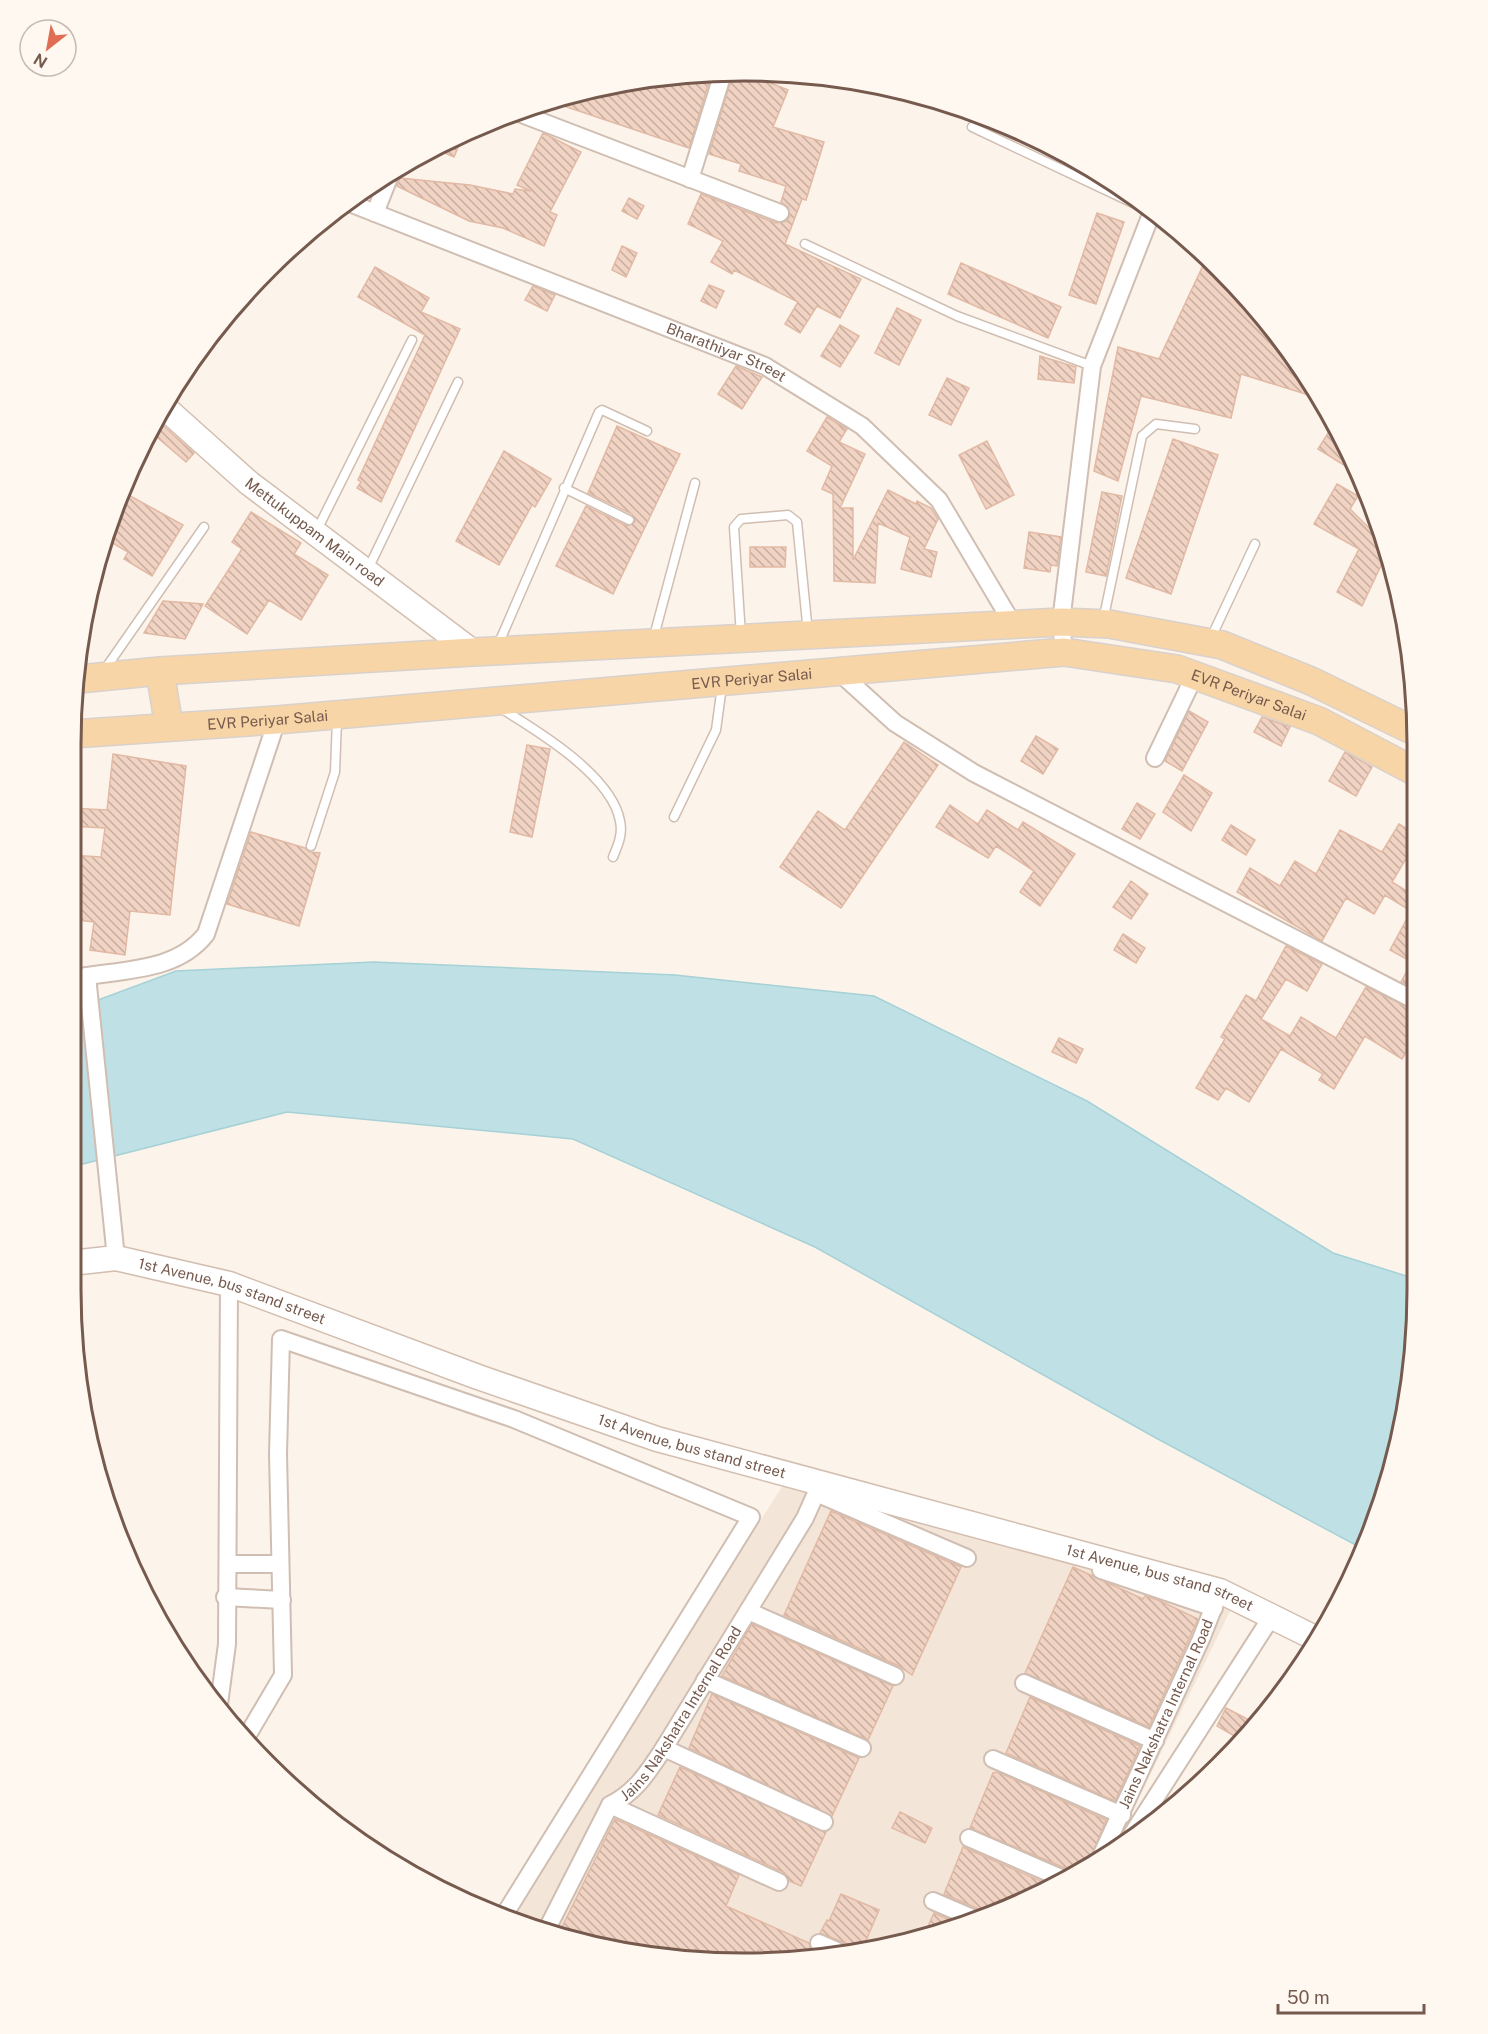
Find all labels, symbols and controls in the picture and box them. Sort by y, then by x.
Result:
north arrow [18,18,78,78]
text: N [30,49,51,72]
street label: Bharathiyar Street [664,319,790,385]
street label: Mettukuppam Main road [242,474,388,590]
street label: EVR Periyar Salai [691,665,813,692]
street label: EVR Periyar Salai [1189,666,1309,724]
street label: EVR Periyar Salai [206,707,329,733]
street label: 1st Avenue, bus stand street [137,1254,328,1327]
street label: 1st Avenue, bus stand street [596,1410,788,1481]
street label: 1st Avenue, bus stand street [1064,1541,1256,1614]
street label: Jains Nakshatra Internal Road [1115,1617,1216,1811]
street label: Jains Nakshatra Internal Road [617,1623,745,1804]
scale bar [1278,1977,1424,2015]
text: 50 m [1287,1987,1330,2008]

